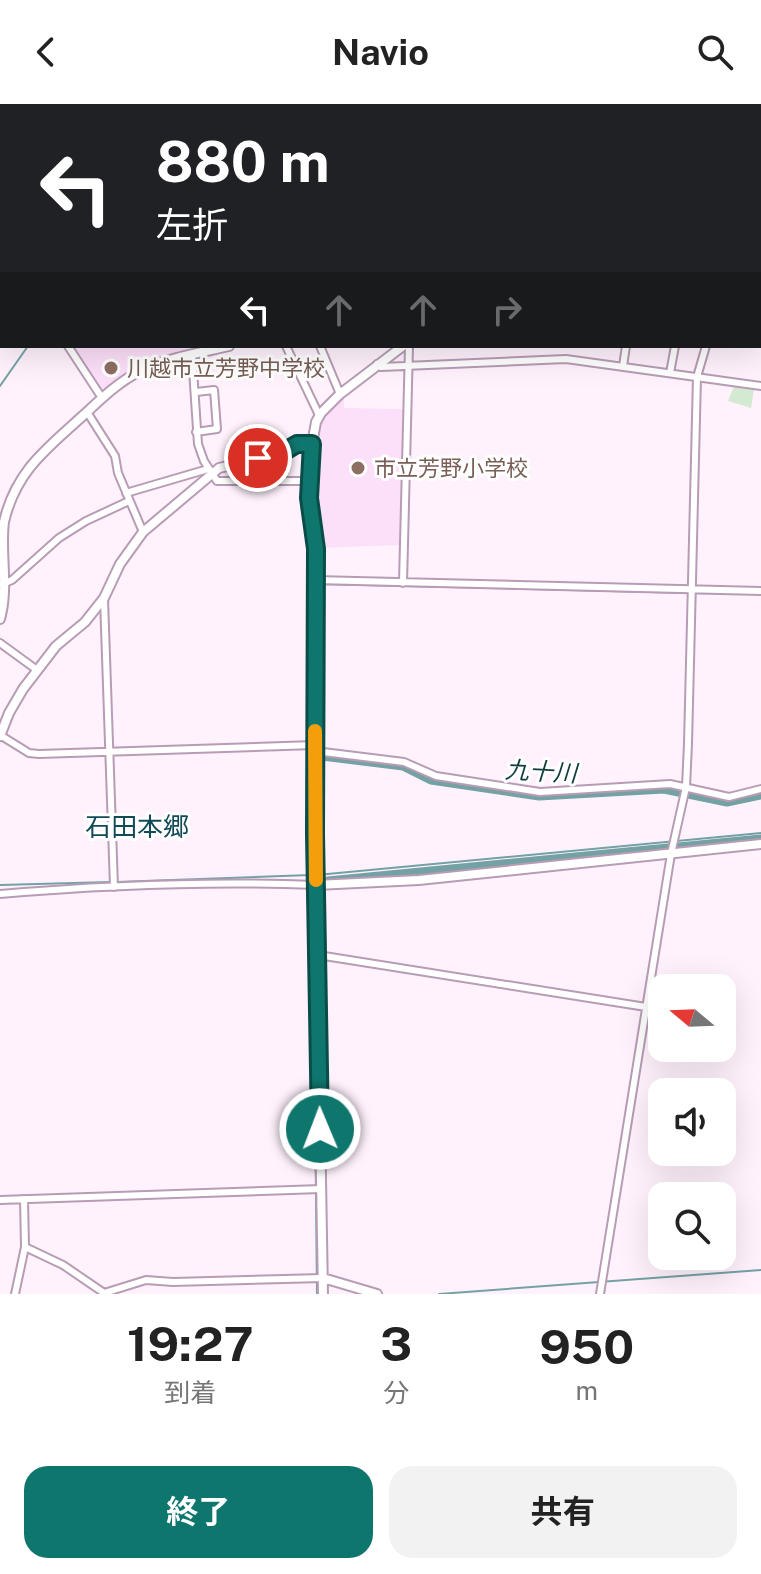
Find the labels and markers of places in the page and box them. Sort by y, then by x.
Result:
place label: 川越市立芳野中学校 [127,355,325,381]
marker: 川越市立芳野中学校 [102,359,120,377]
pin [224,424,292,492]
place label: 市立芳野小学校 [374,455,528,481]
marker: 市立芳野小学校 [349,459,367,477]

